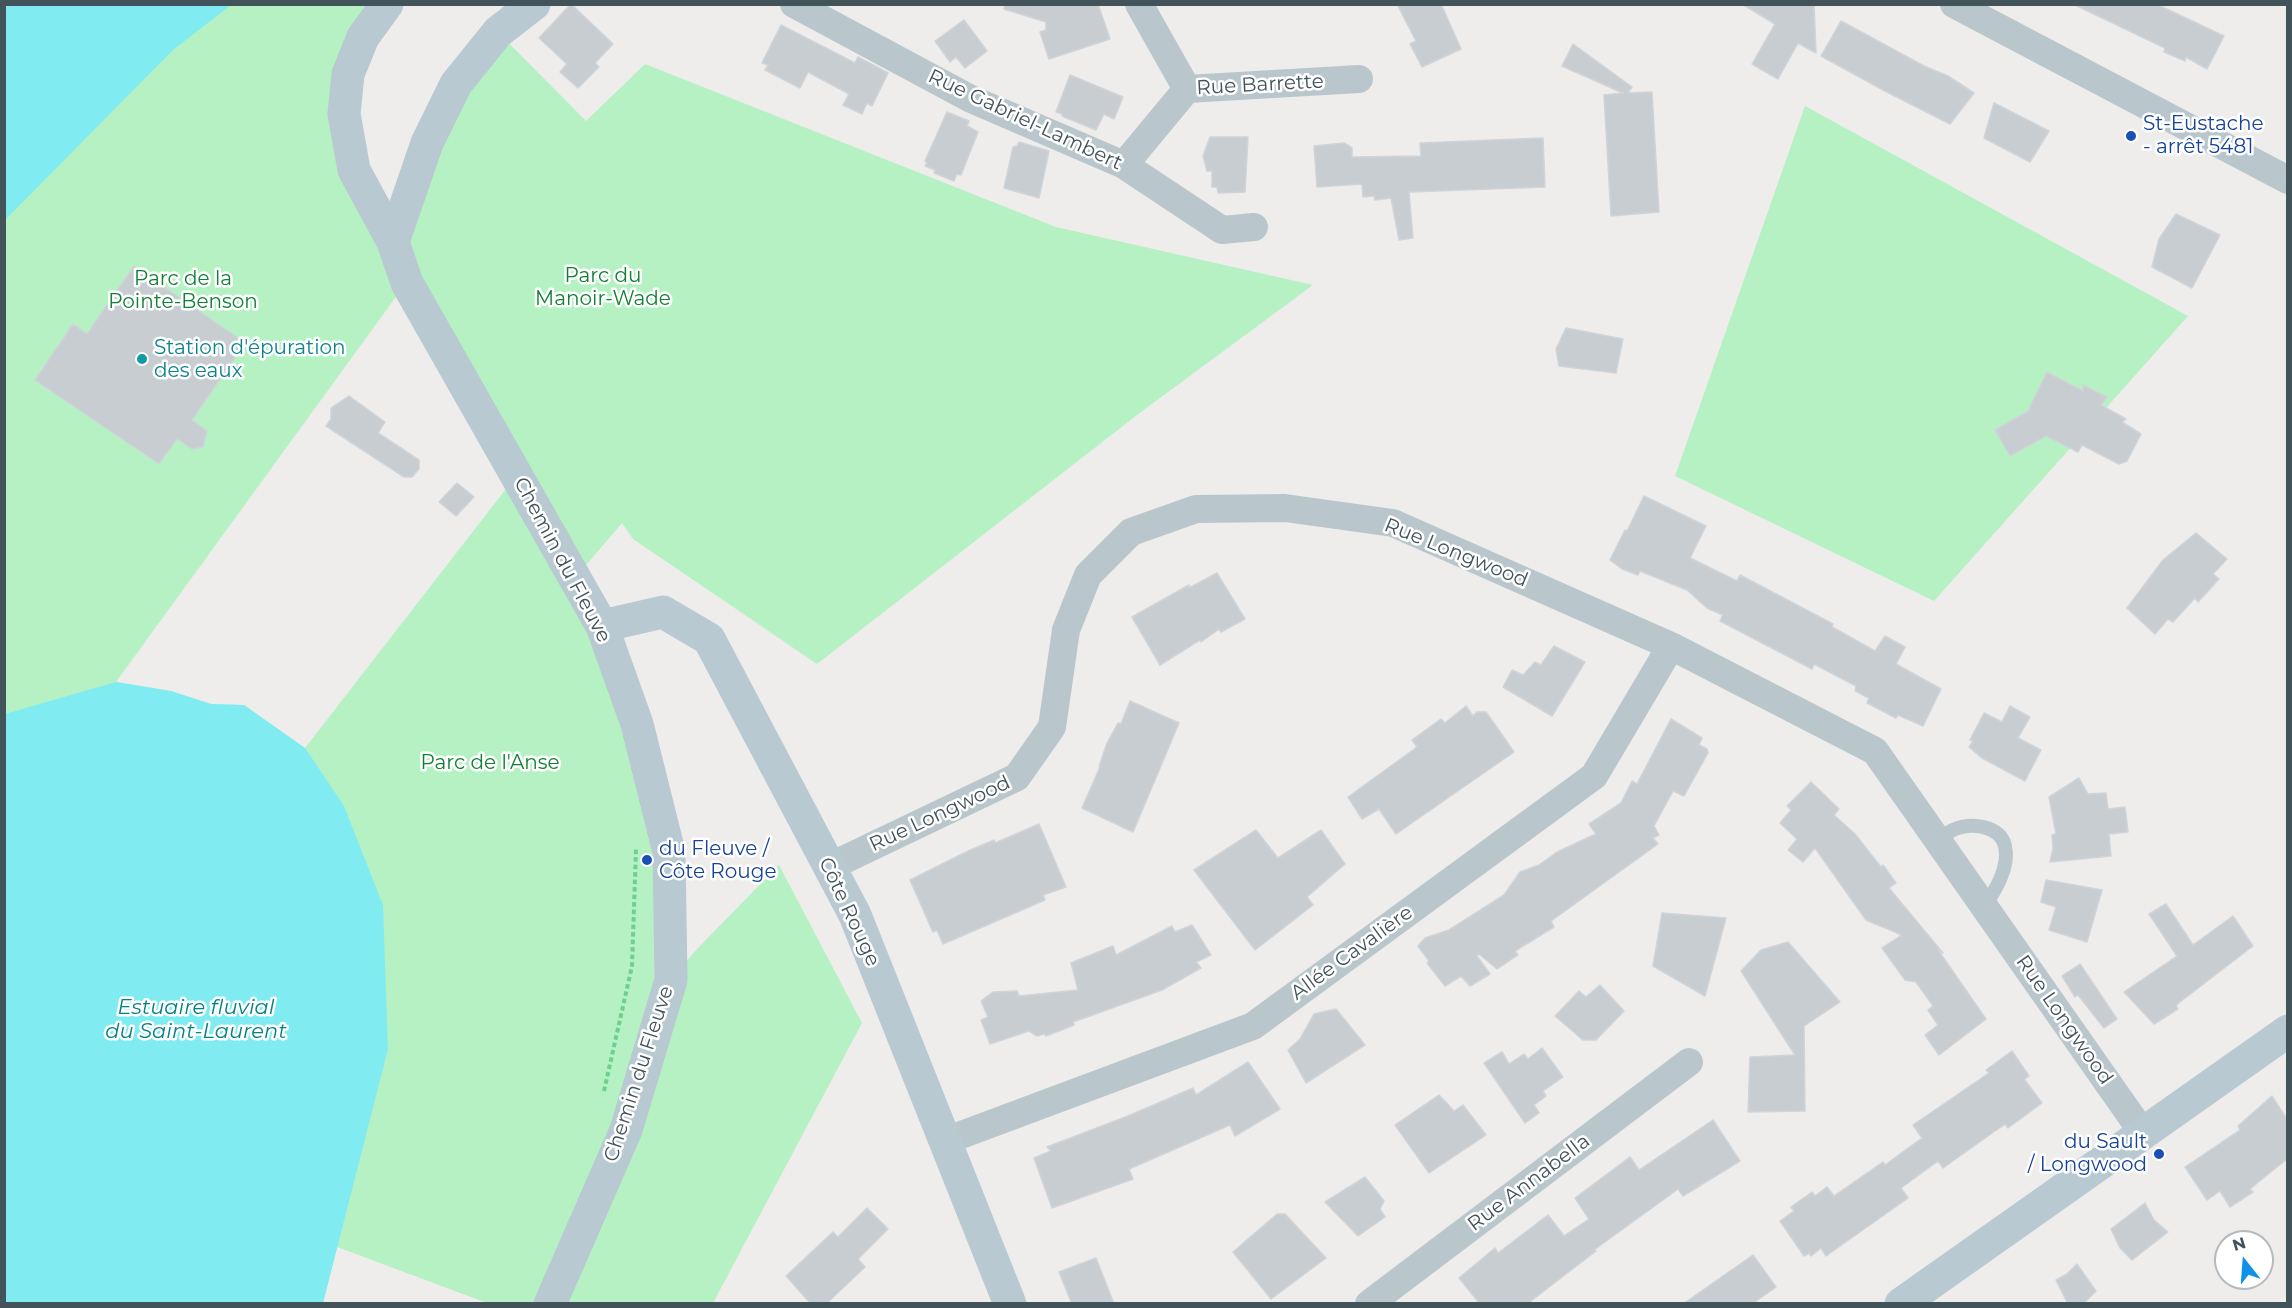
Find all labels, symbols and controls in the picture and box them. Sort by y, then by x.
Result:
street label: Rue Gabriel-Lambert [924,64,1126,176]
street label: Rue Barrette [1196,70,1324,100]
place label: St-Eustache - arrêt 5481 [2143,112,2264,159]
marker: St-Eustache - arrêt 5481 [2124,129,2138,143]
park label: Parc du Manoir-Wade [535,264,671,311]
park label: Parc de la Pointe-Benson [108,267,258,314]
place label: Station d'épuration des eaux [154,336,346,383]
marker: Station d'épuration des eaux [135,352,149,366]
street label: Chemin du Fleuve [508,473,616,647]
street label: Rue Longwood [1381,513,1531,593]
park label: Parc de l'Anse [420,751,560,775]
street label: Rue Longwood [866,771,1014,857]
place label: du Fleuve / Côte Rouge [659,837,777,884]
marker: du Fleuve / Côte Rouge [640,853,654,867]
street label: Côte Rouge [813,854,885,970]
street label: Allée Cavalière [1286,901,1418,1005]
street label: Rue Longwood [2010,951,2118,1089]
street label: Chemin du Fleuve [599,983,679,1165]
water label: Estuaire fluvial du Saint-Laurent [105,995,287,1045]
street label: Rue Annabella [1463,1129,1595,1237]
place label: du Sault / Longwood [2028,1130,2147,1177]
marker: du Sault / Longwood [2152,1147,2166,1161]
north arrow [2214,1230,2274,1290]
text: N [2230,1233,2248,1255]

